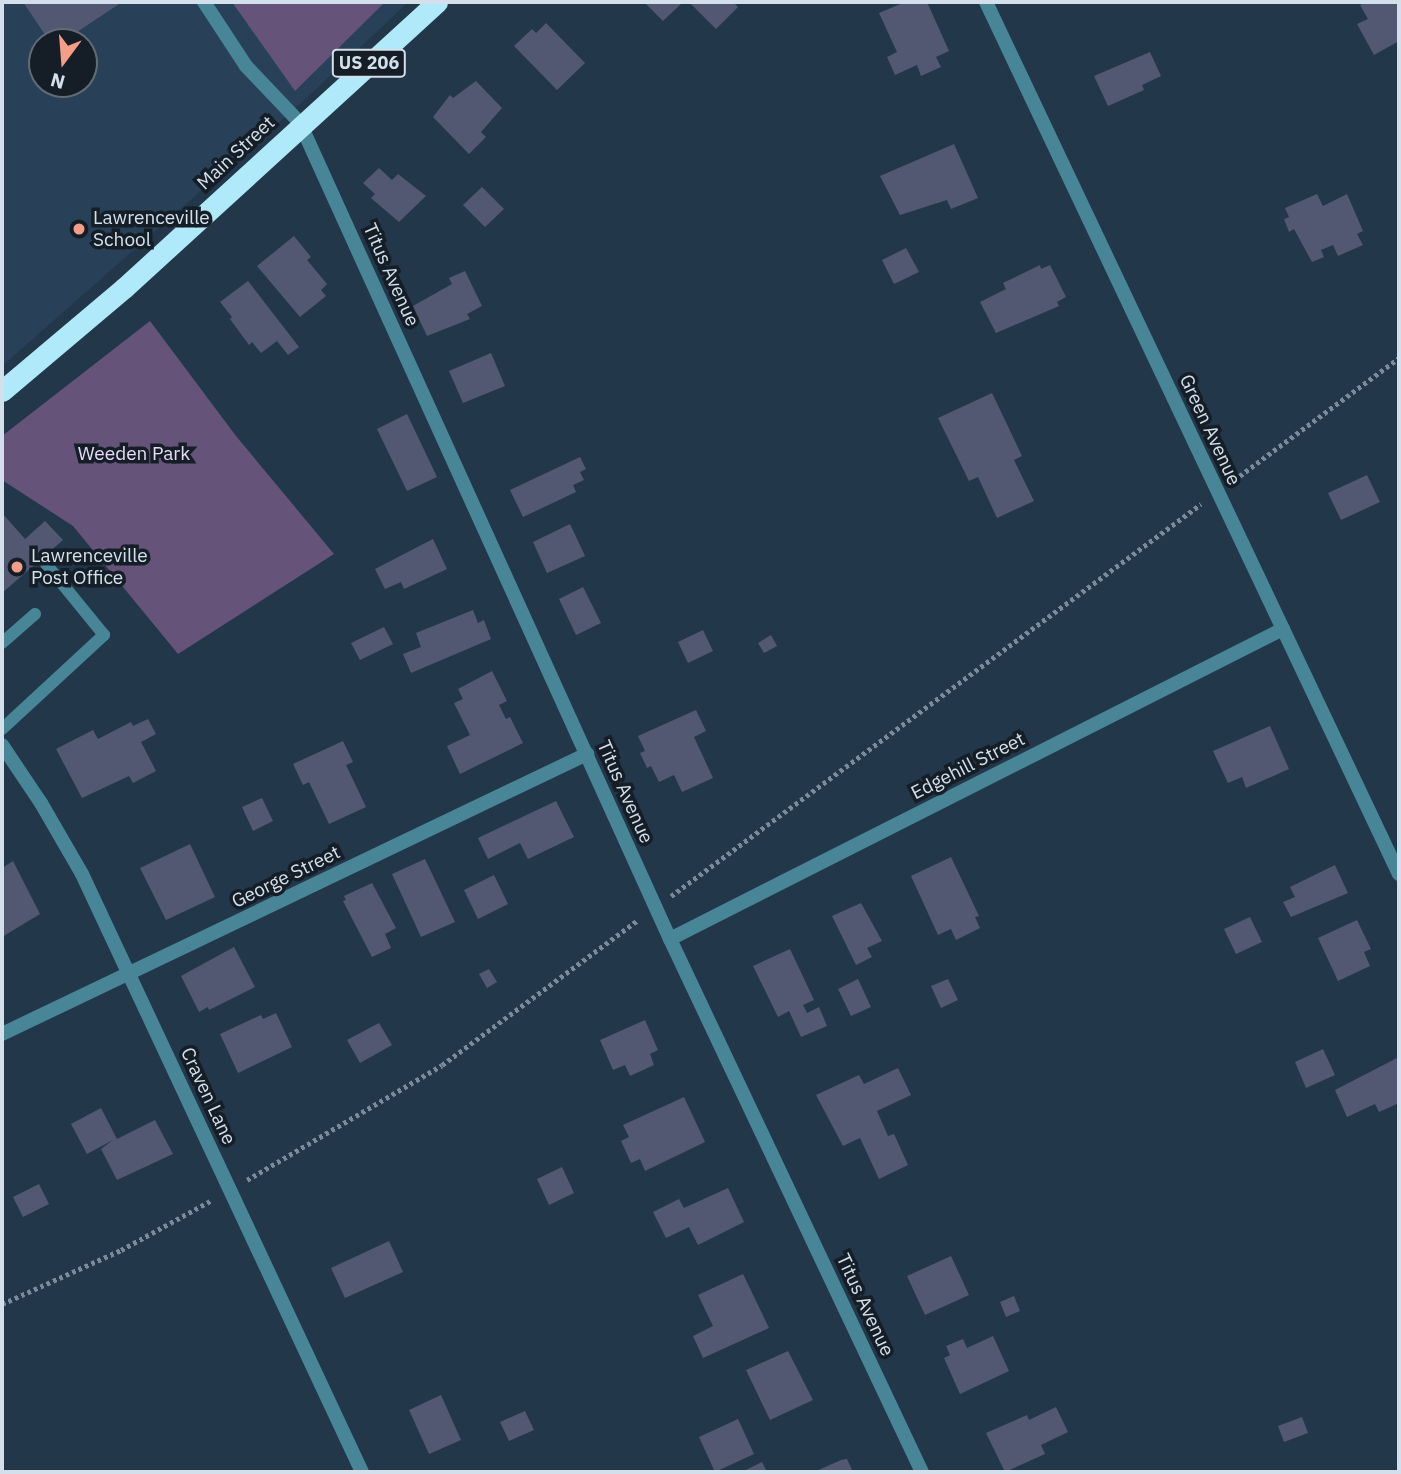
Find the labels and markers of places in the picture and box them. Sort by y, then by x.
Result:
place label: Lawrenceville School [93,207,210,251]
marker: Lawrenceville School [71,221,87,237]
place label: Lawrenceville Post Office [31,545,148,589]
marker: Lawrenceville Post Office [9,559,25,575]

